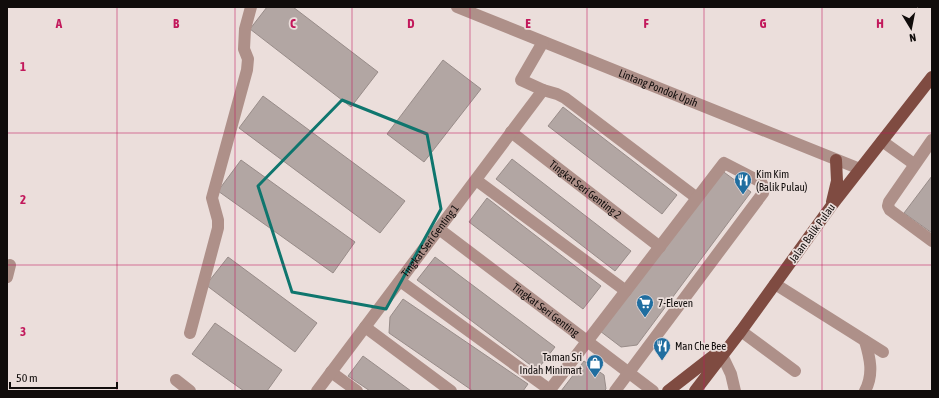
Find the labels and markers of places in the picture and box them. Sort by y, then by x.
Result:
place label: Kim Kim (Balik Pulau) [756,168,808,193]
restaurant icon: Kim Kim (Balik Pulau) [733,170,753,195]
supermarket icon: 7-Eleven [635,293,655,318]
place label: 7-Eleven [658,297,693,309]
restaurant icon: Man Che Bee [652,336,672,361]
place label: Man Che Bee [675,340,726,352]
place label: Taman Sri Indah Minimart [520,351,582,376]
shop icon: Taman Sri Indah Minimart [585,353,605,378]

